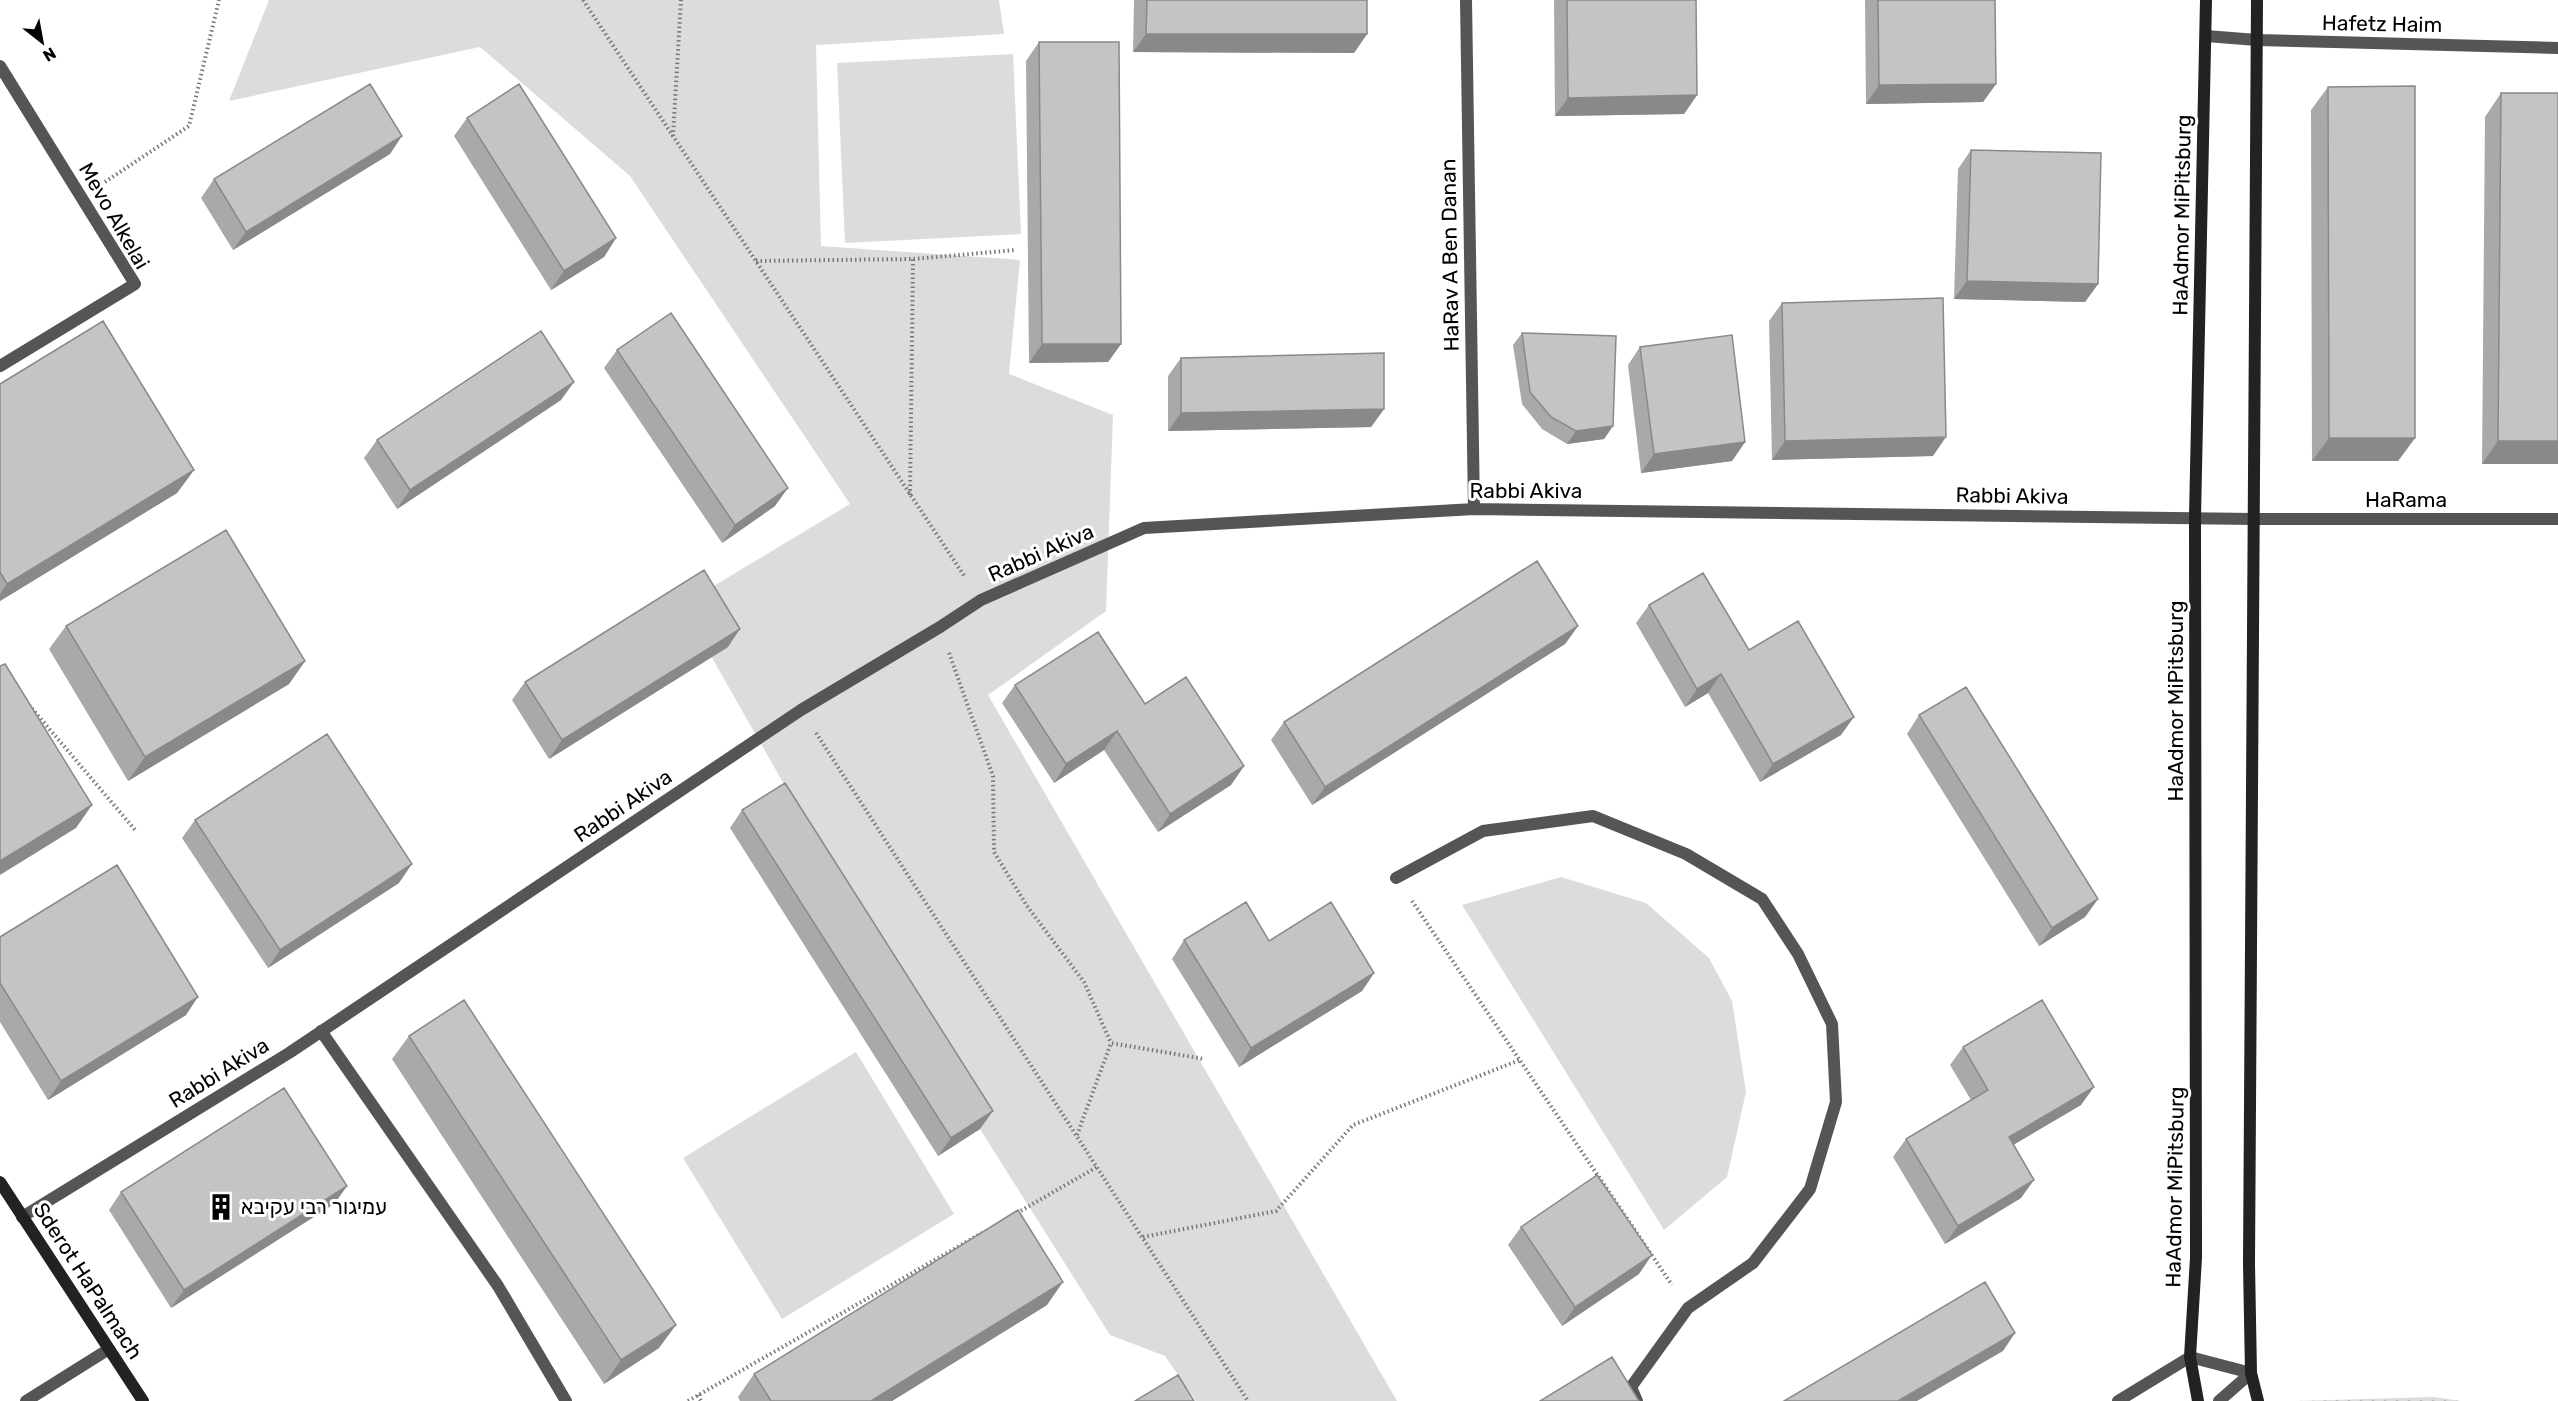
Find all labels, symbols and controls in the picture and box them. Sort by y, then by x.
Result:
street label: Hafetz Haim [2322,10,2442,37]
north arrow [12,12,72,72]
text: N [40,43,59,66]
street label: HaAdmor MiPitsburg [2167,114,2196,316]
street label: Mevo Alkelai [74,158,155,274]
street label: HaRav A Ben Danan [1435,158,1464,352]
street label: Rabbi Akiva [1470,478,1582,503]
street label: Rabbi Akiva [1955,482,2069,509]
street label: HaRama [2365,487,2447,512]
street label: Rabbi Akiva [984,518,1097,587]
street label: HaAdmor MiPitsburg [2163,600,2188,802]
street label: Rabbi Akiva [569,764,676,847]
street label: Rabbi Akiva [164,1032,273,1113]
street label: HaAdmor MiPitsburg [2160,1086,2189,1288]
building icon: עמיגור רבי עקיבא [206,1192,236,1222]
place label: עמיגור רבי עקיבא [241,1194,387,1219]
street label: Sderot HaPalmach [28,1198,148,1364]

